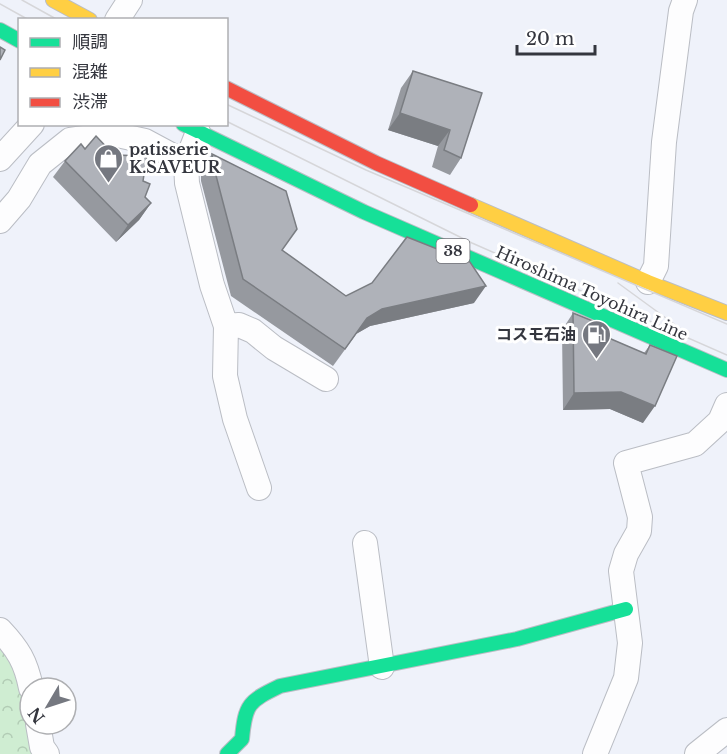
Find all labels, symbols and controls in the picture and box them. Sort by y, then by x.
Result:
legend [18,18,228,126]
scale bar [517,18,595,56]
text: 20 m [526,28,574,50]
text: 順調 [72,31,108,53]
text: 混雑 [72,61,108,83]
text: 渋滞 [72,91,108,113]
place label: patisserie K.SAVEUR [129,139,221,177]
shop icon: patisserie K.SAVEUR [92,142,124,184]
road number: 38 [436,239,470,263]
street label: Hiroshima Toyohira Line [493,242,691,344]
fuel station icon: コスモ石油 [581,318,613,360]
place label: コスモ石油 [496,324,576,344]
north arrow [18,676,78,736]
text: N [24,703,49,728]

